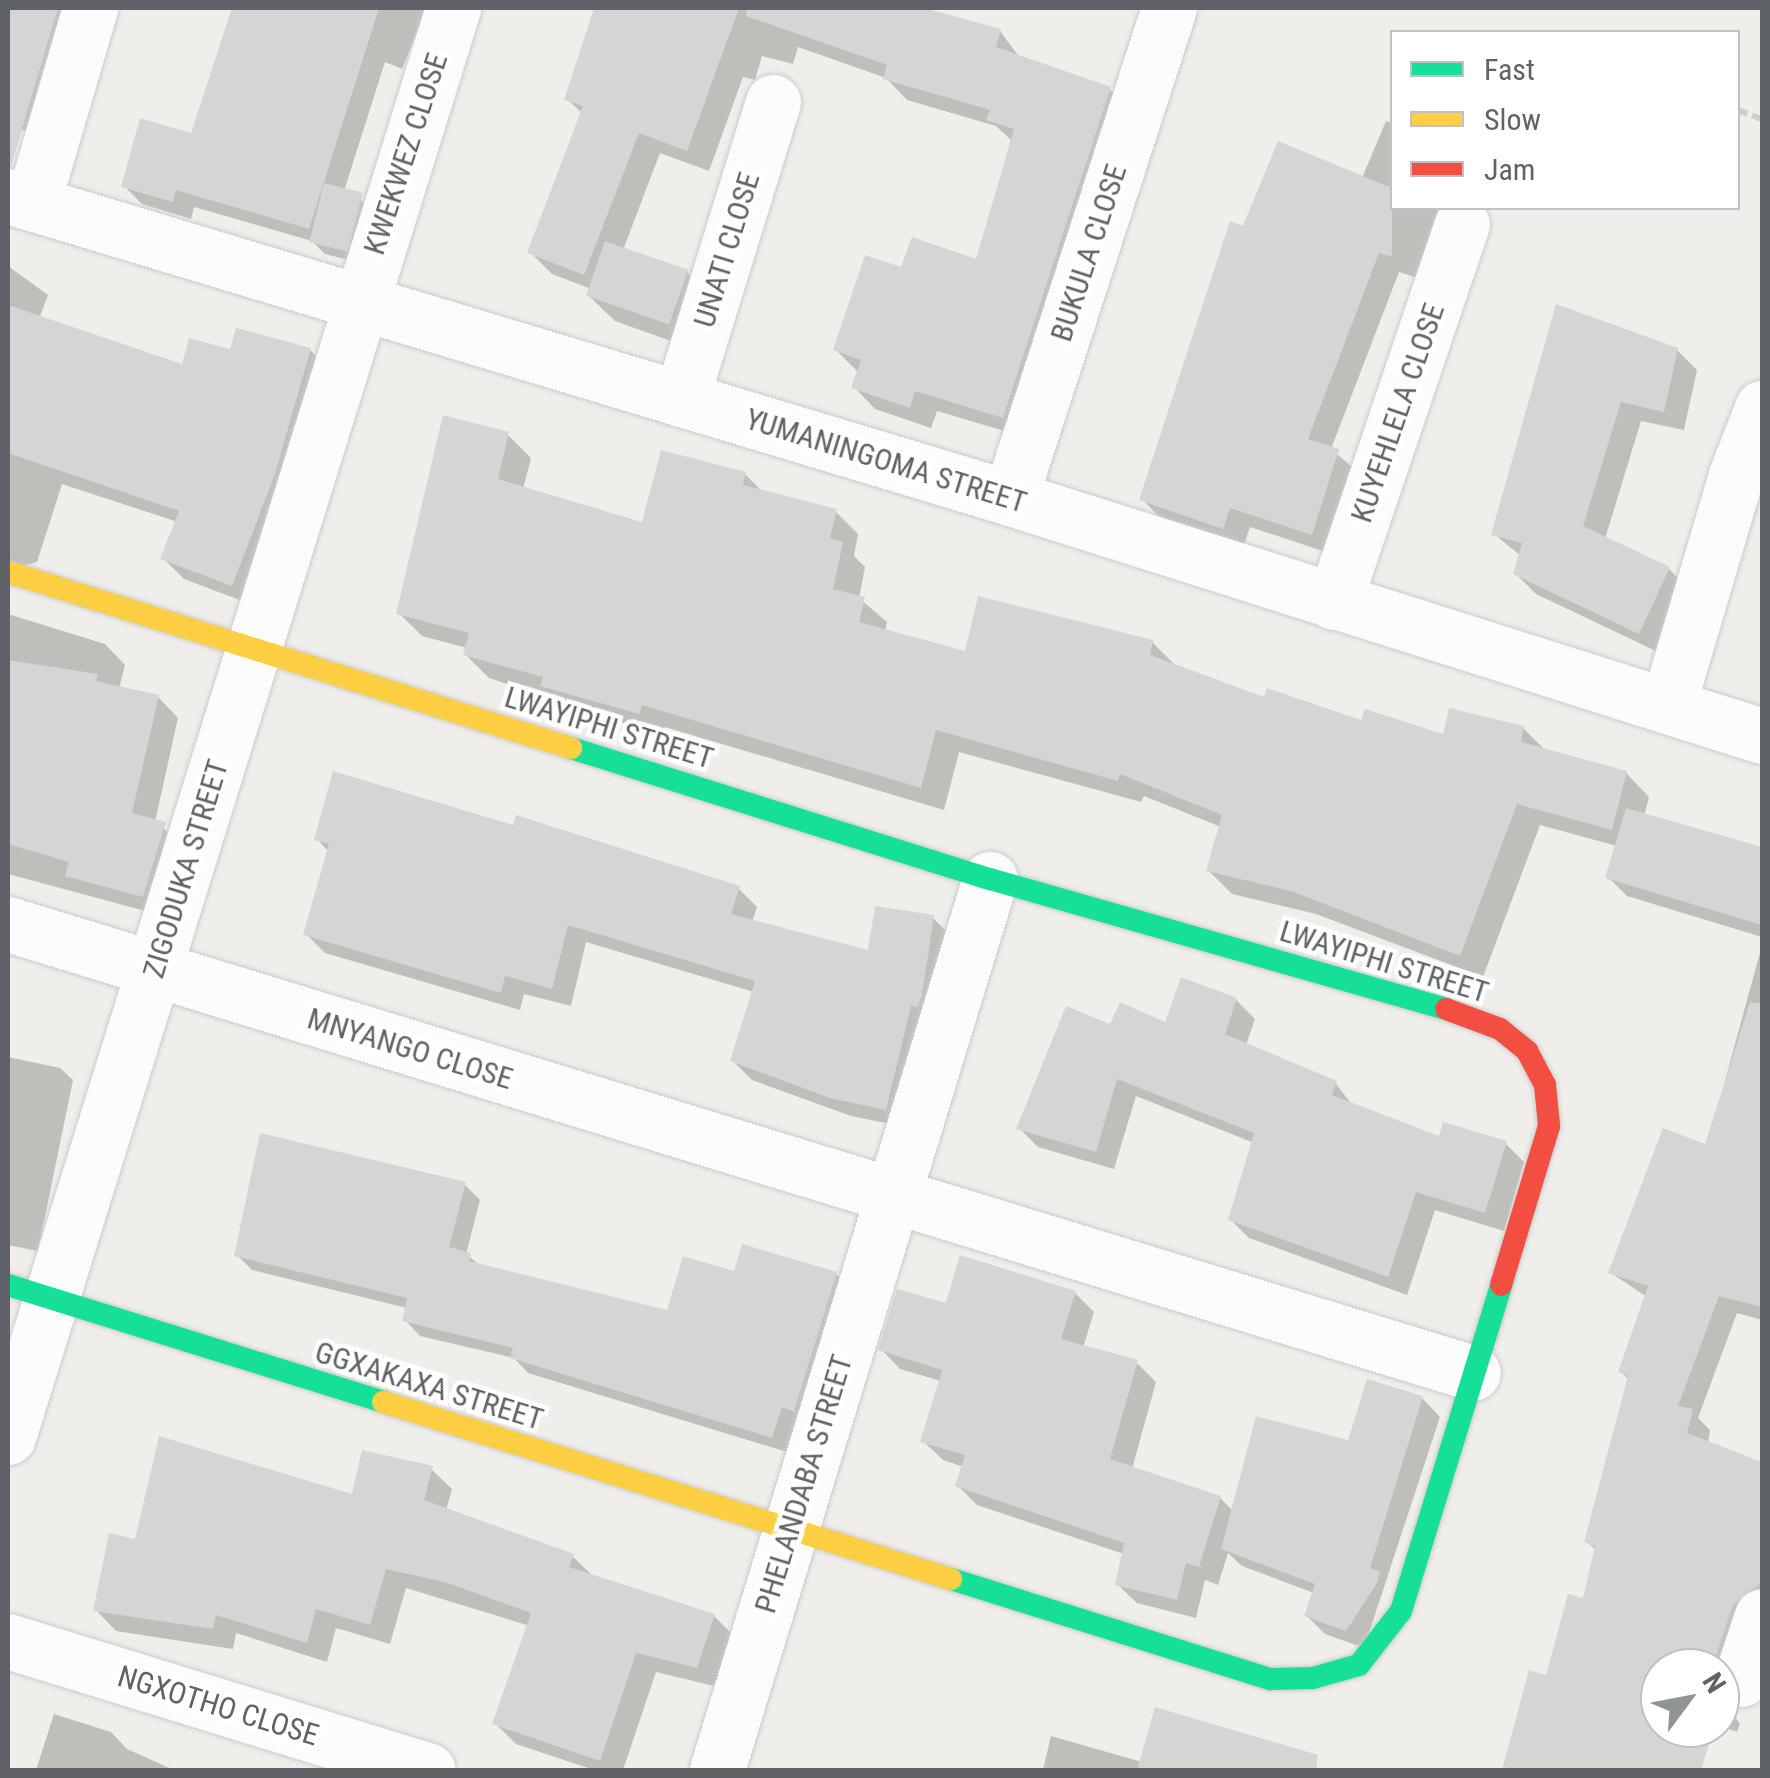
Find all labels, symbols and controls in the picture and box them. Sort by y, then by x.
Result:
legend [1390,30,1740,210]
street label: KWEKWEZ CLOSE [356,49,456,259]
text: Fast [1484,52,1535,87]
text: Slow [1484,102,1541,137]
text: Jam [1484,152,1535,187]
street label: BUKULA CLOSE [1043,160,1135,346]
street label: UNATI CLOSE [686,168,768,332]
street label: KUYEHLELA CLOSE [1344,299,1452,527]
street label: YUMANINGOMA STREET [741,401,1031,521]
street label: LWAYIPHI STREET [500,679,718,777]
street label: ZIGODUKA STREET [136,756,236,982]
street label: LWAYIPHI STREET [1275,913,1493,1011]
street label: MNYANGO CLOSE [303,1001,517,1097]
street label: GGXAKAXA STREET [311,1334,547,1438]
street label: PHELANDABA STREET [748,1351,860,1617]
north arrow [1640,1648,1740,1748]
street label: NGXOTHO CLOSE [113,1658,323,1754]
text: N [1696,1667,1733,1699]

